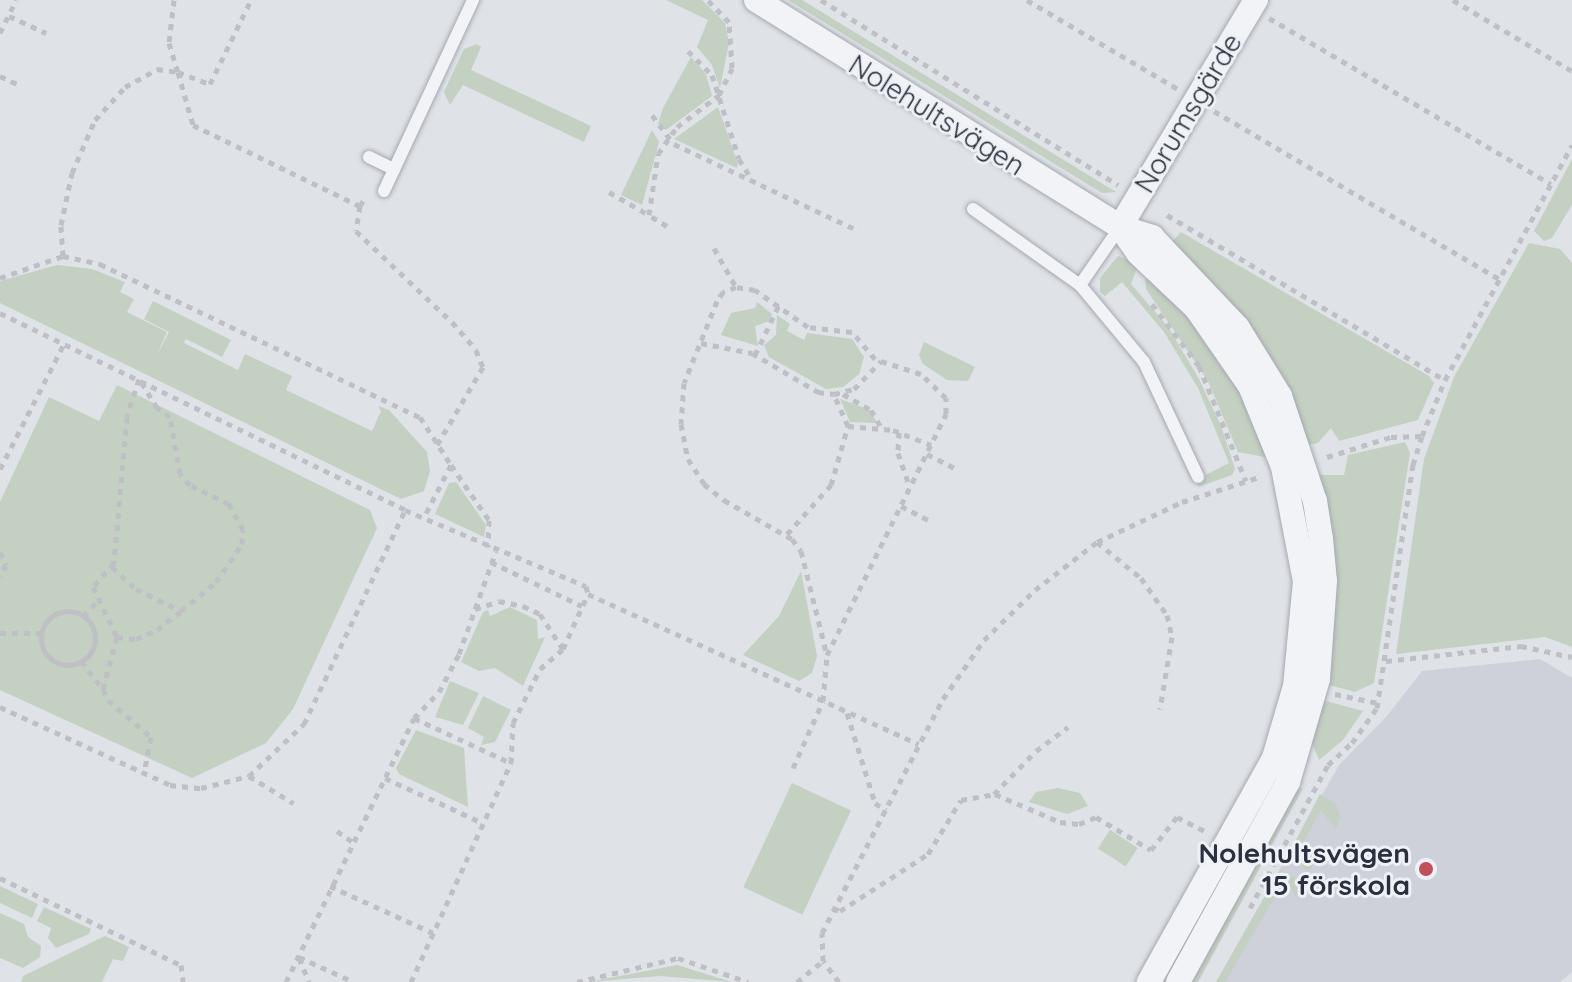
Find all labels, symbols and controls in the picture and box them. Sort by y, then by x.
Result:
street label: Norumsgärde [1127,27,1249,199]
street label: Nolehultsvägen [843,47,1031,183]
place label: Nolehultsvägen 15 förskola [1199,836,1410,902]
marker: Nolehultsvägen 15 förskola [1417,860,1435,878]

